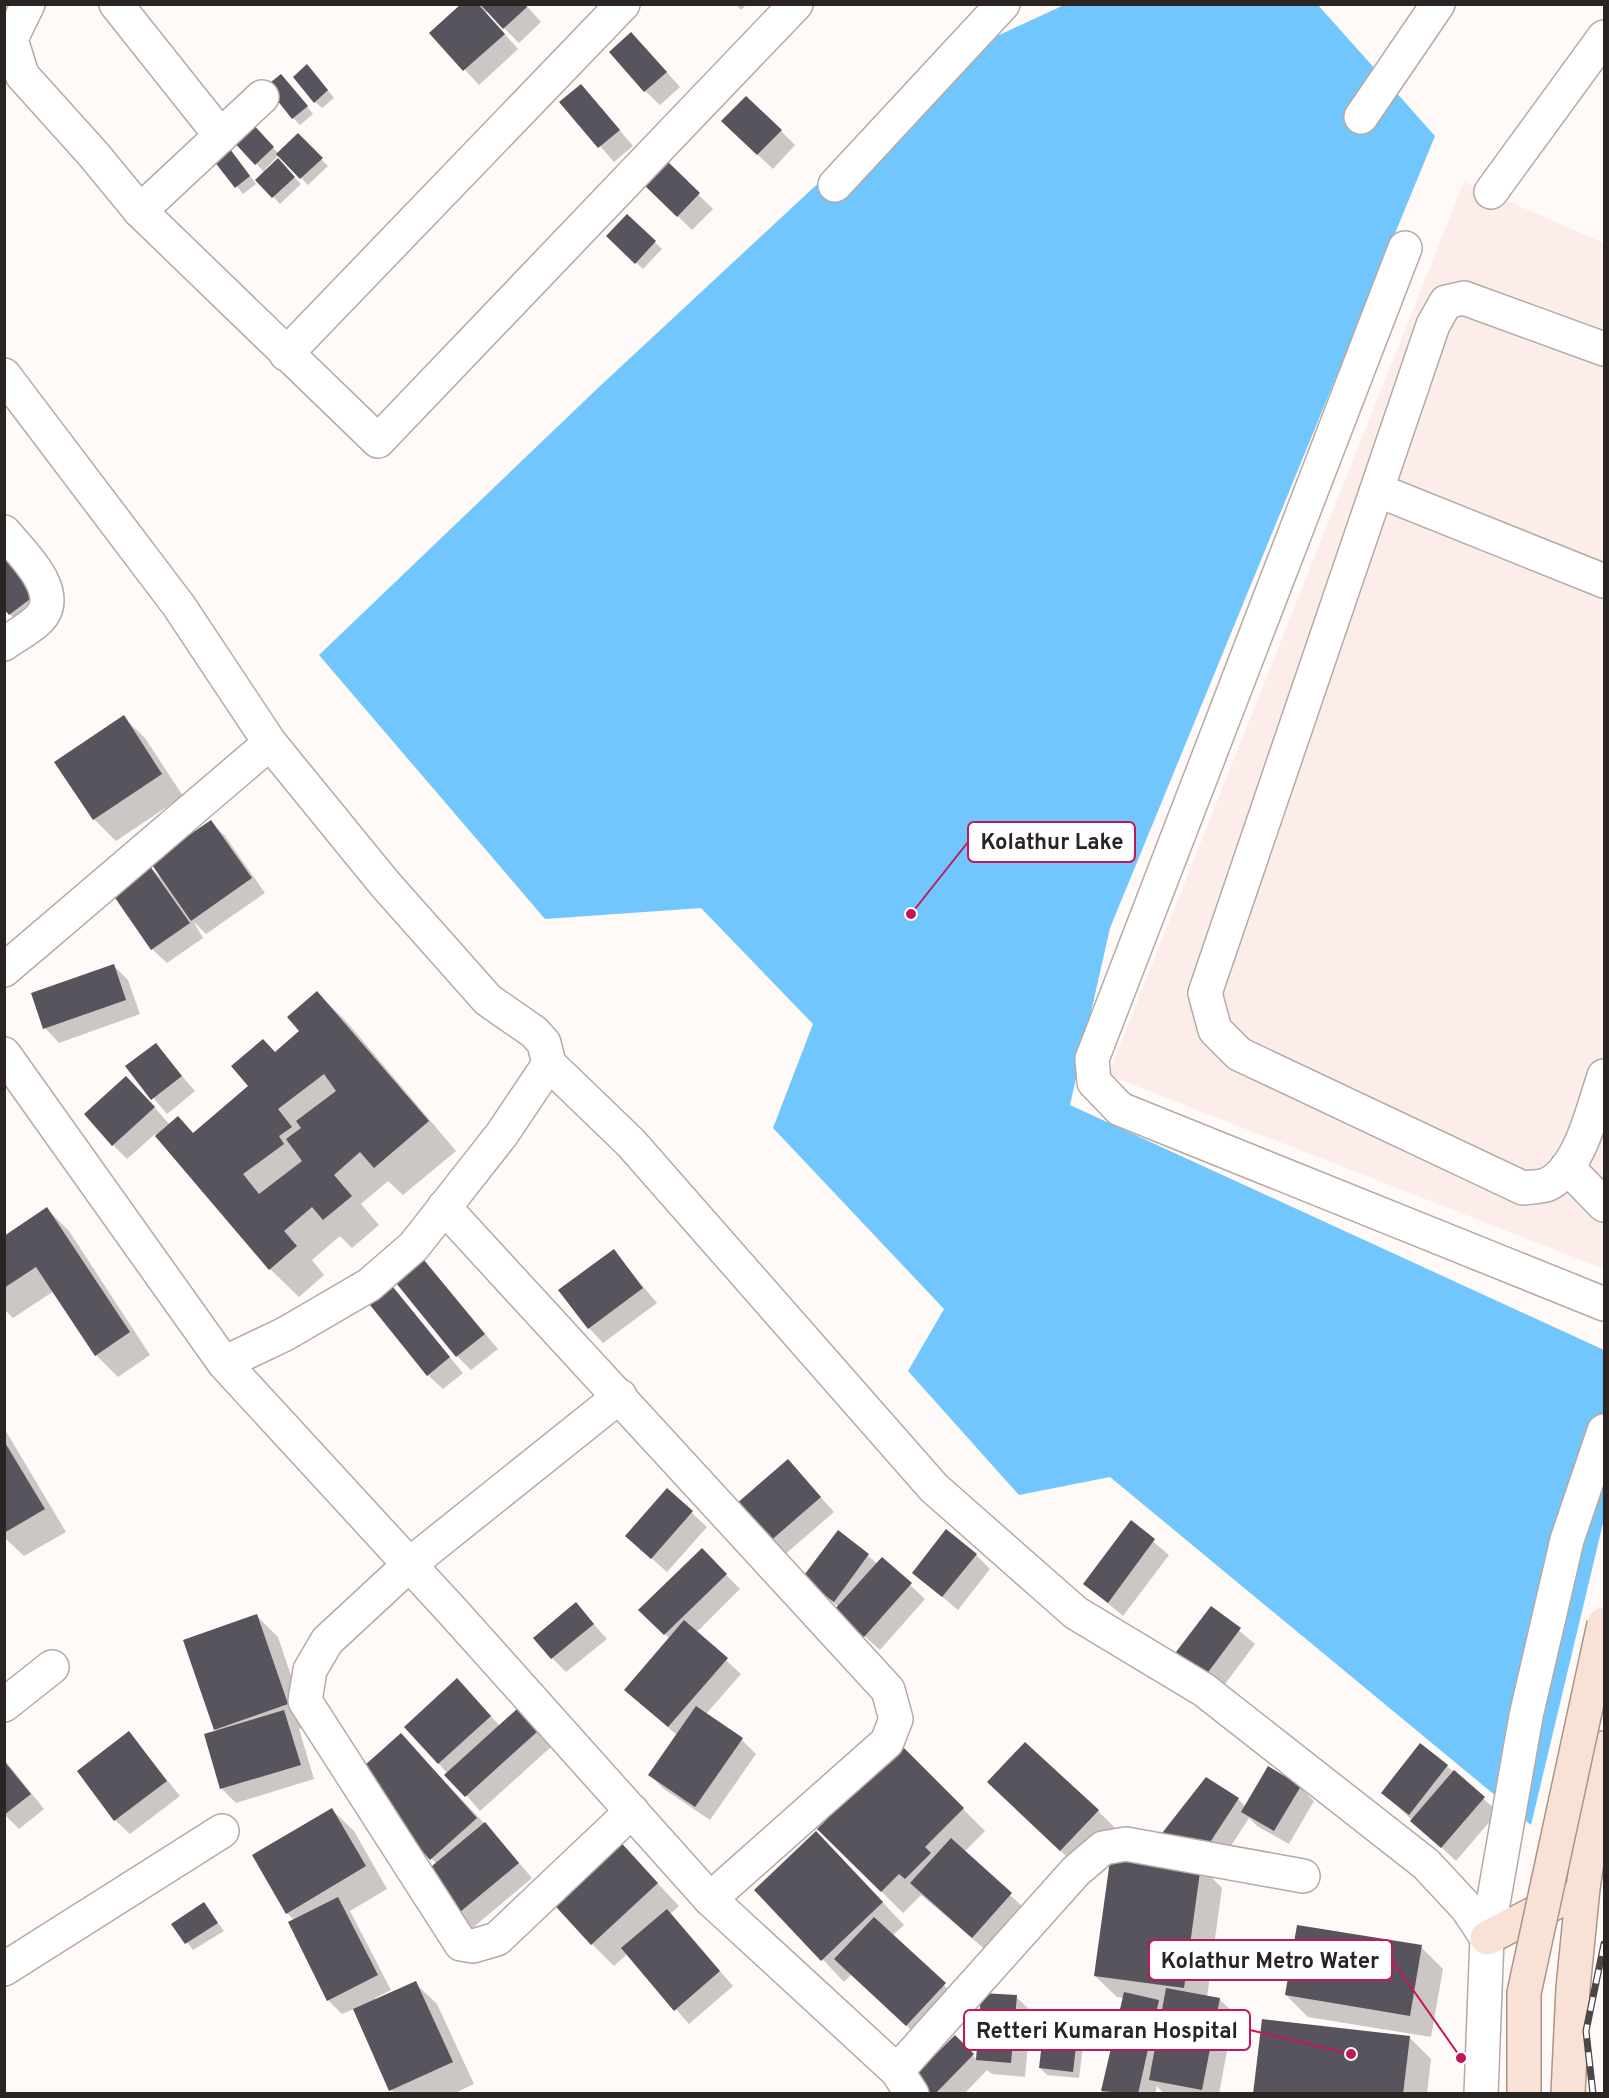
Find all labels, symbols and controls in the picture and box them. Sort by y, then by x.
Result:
callout: Kolathur Lake [968,822,1135,862]
text: Kolathur Lake [980,830,1124,857]
callout: Kolathur Metro Water [1149,1940,1392,1980]
text: Kolathur Metro Water [1161,1949,1379,1976]
callout: Retteri Kumaran Hospital [964,2010,1250,2050]
text: Retteri Kumaran Hospital [976,2019,1238,2046]

